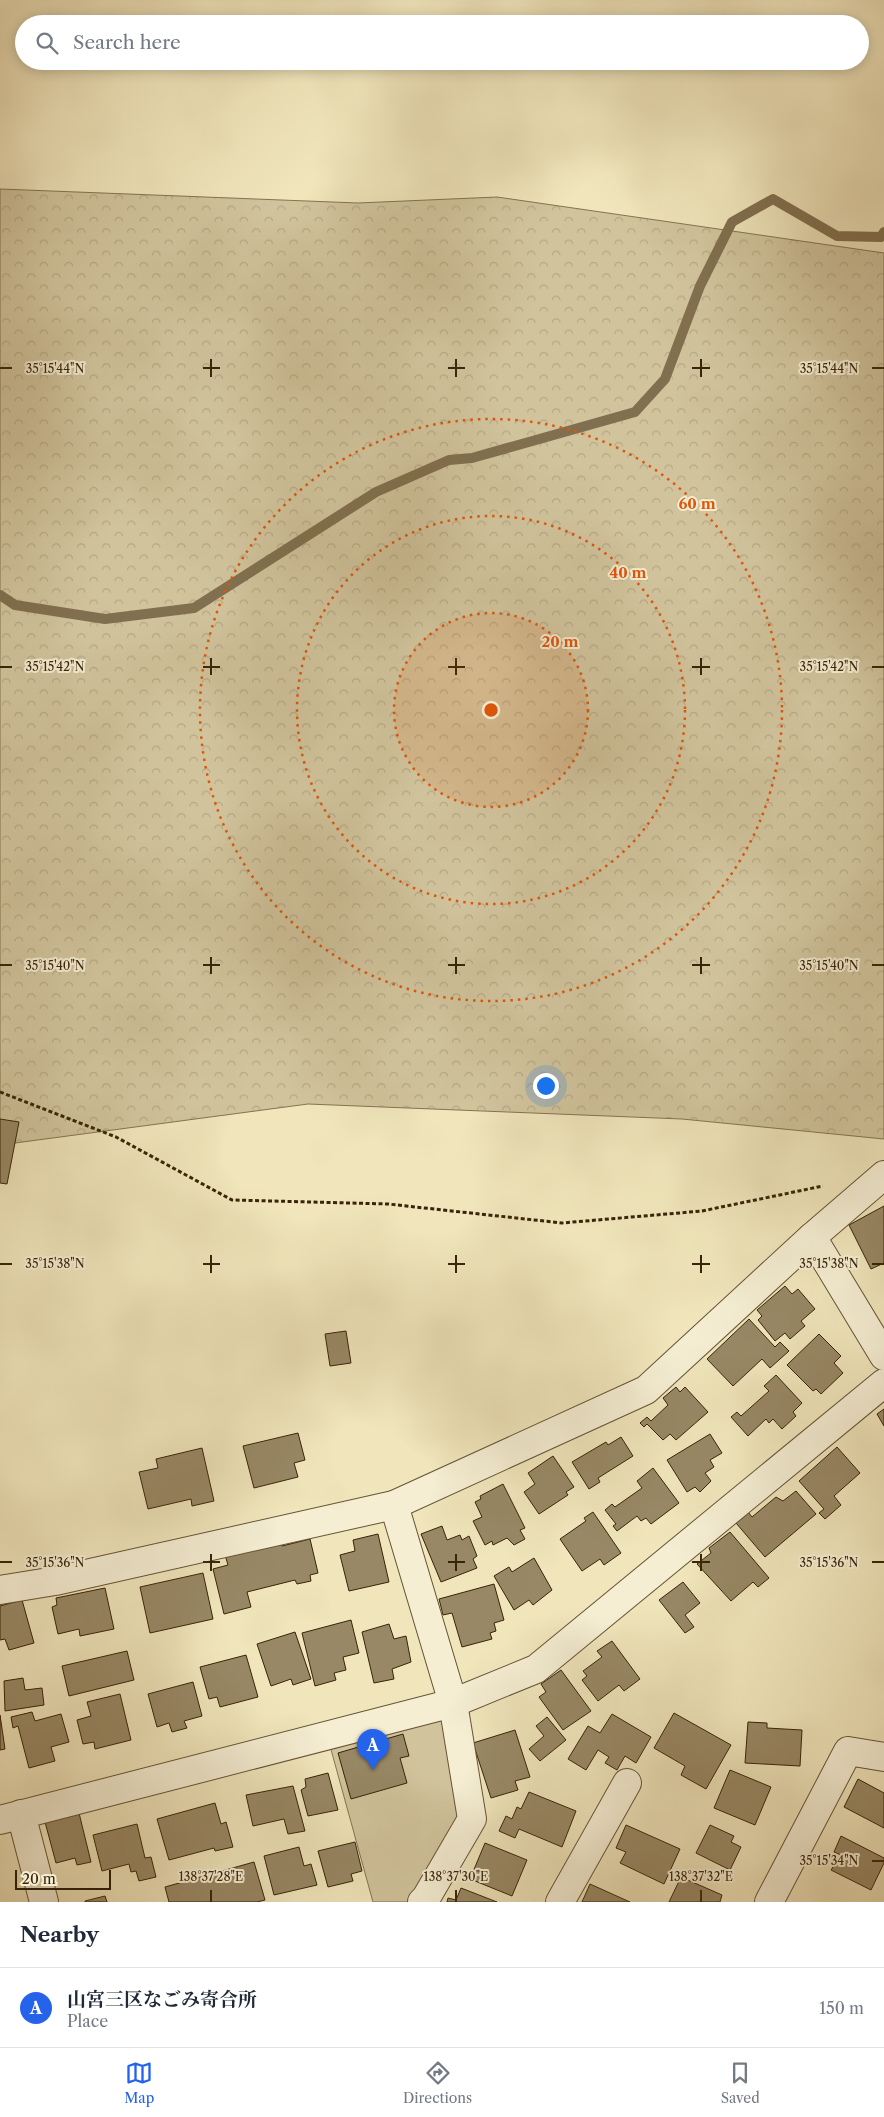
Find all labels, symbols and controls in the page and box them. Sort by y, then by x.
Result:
search box [15,15,869,70]
icon: search [33,29,61,57]
text: Search here [73,31,181,54]
text: 35°15'44"N [26,361,84,376]
text: 35°15'44"N [800,361,858,376]
text: 60 m [678,494,716,513]
text: 40 m [609,563,647,582]
text: 20 m [541,632,579,651]
text: 35°15'42"N [26,659,85,674]
text: 35°15'42"N [800,659,859,674]
centre of rings [482,701,500,719]
text: 35°15'40"N [25,958,85,973]
text: 35°15'40"N [799,958,859,973]
your location [533,1073,559,1099]
text: 35°15'38"N [25,1256,85,1271]
text: 35°15'38"N [799,1256,859,1271]
text: 35°15'36"N [25,1555,85,1570]
text: 35°15'36"N [799,1555,859,1570]
pin: A [357,1729,389,1770]
text: 35°15'34"N [799,1853,859,1868]
scale bar [15,1867,111,1890]
text: 138°37'28"E [179,1869,243,1884]
text: 138°37'30"E [424,1869,488,1884]
text: 138°37'32"E [669,1869,733,1884]
text: 20 m [22,1870,56,1888]
text: Nearby [20,1922,99,1947]
text: 山宮三区なごみ寄合所 [67,1988,257,2011]
text: A [30,1998,42,2018]
text: 150 m [819,1998,864,2018]
text: Place [67,2011,108,2031]
tab: Map [124,2059,154,2107]
tab: Directions [403,2059,472,2107]
tab: Saved [721,2059,760,2107]

